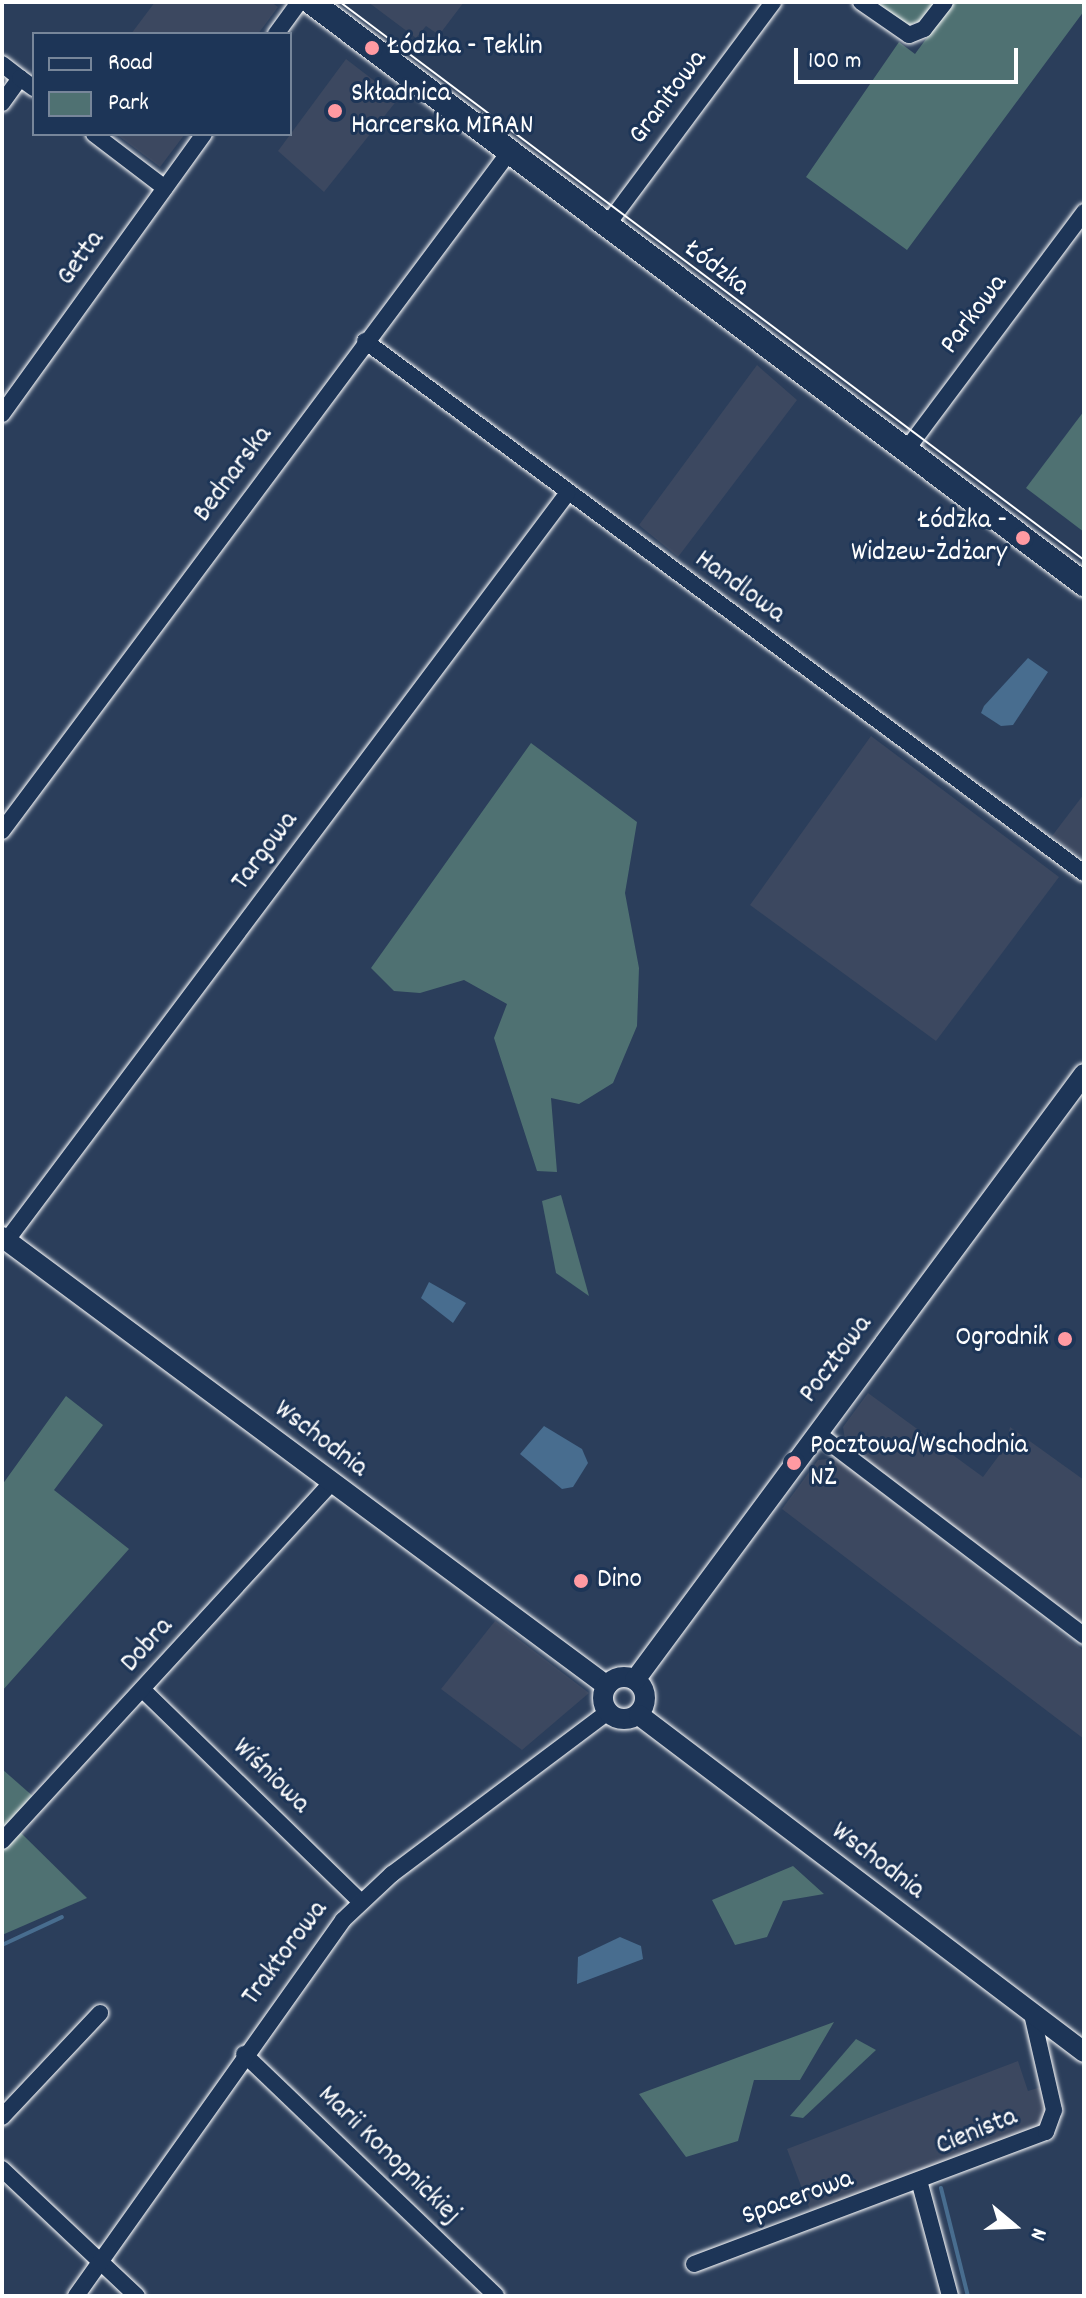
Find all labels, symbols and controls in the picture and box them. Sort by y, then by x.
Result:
place label: Łódzka - Teklin [388,31,543,65]
legend [32,32,292,136]
scale bar [798,32,1022,82]
marker: Łódzka - Teklin [363,39,381,57]
street label: Granitowa [623,44,715,152]
text: 100 m [808,45,861,79]
text: Road [108,47,153,81]
place label: Składnica Harcerska MIRAN [351,78,533,144]
text: Park [108,87,149,121]
marker: Składnica Harcerska MIRAN [326,102,344,120]
street label: Getta [51,225,113,293]
street label: Łódzka [677,234,755,304]
street label: Parkowa [934,268,1016,362]
street label: Bednarska [187,420,281,530]
place label: Łódzka - Widzew-Żdżary [851,505,1007,571]
marker: Łódzka - Widzew-Żdżary [1014,529,1032,547]
street label: Handlowa [687,544,791,632]
street label: Targowa [225,806,307,898]
street label: Pocztowa [793,1310,881,1410]
place label: Ogrodnik [955,1322,1049,1356]
marker: Ogrodnik [1056,1330,1074,1348]
street label: Wschodnia [266,1394,374,1486]
place label: Pocztowa/Wschodnia NŻ [810,1430,1028,1496]
marker: Pocztowa/Wschodnia NŻ [785,1454,803,1472]
place label: Dino [597,1564,642,1598]
marker: Dino [572,1572,590,1590]
street label: Dobra [115,1612,181,1680]
street label: Wiśniowa [224,1732,316,1822]
street label: Wschodnia [823,1816,931,1908]
street label: Traktorowa [236,1895,336,2013]
street label: Marii Konopnickiej [309,2079,467,2233]
street label: Cienista [931,2102,1023,2164]
street label: Spacerowa [738,2163,858,2235]
north arrow [974,2186,1054,2266]
text: N [1021,2224,1054,2244]

